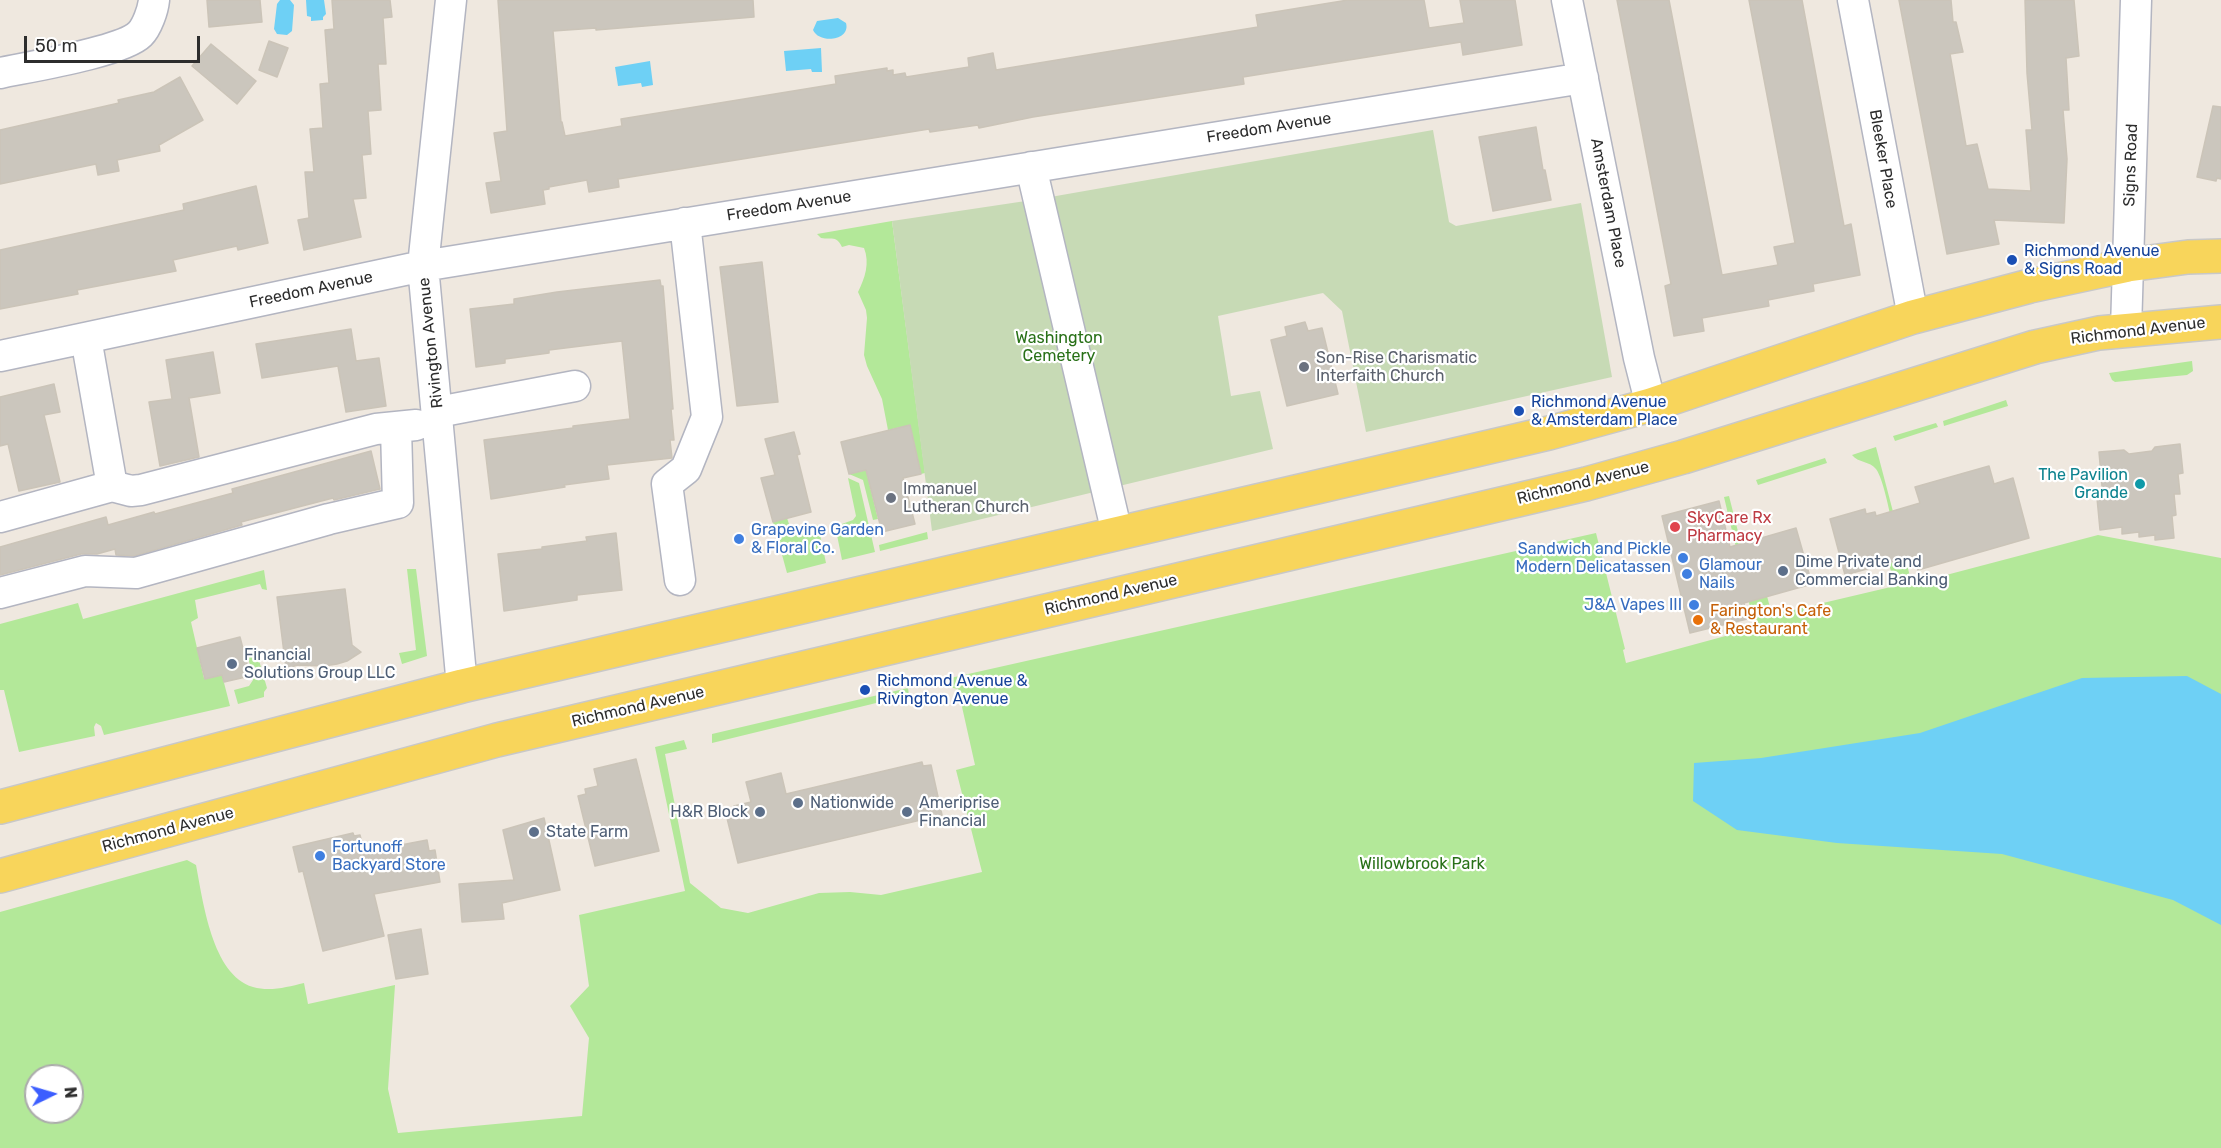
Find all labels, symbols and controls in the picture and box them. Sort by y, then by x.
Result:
scale bar [27,24,202,62]
text: 50 m [35,35,78,57]
street label: Bleeker Place [1865,108,1901,210]
street label: Freedom Avenue [1205,109,1333,147]
street label: Signs Road [2120,123,2142,207]
street label: Amsterdam Place [1586,137,1630,269]
street label: Freedom Avenue [725,187,853,225]
place label: Richmond Avenue & Signs Road [2024,241,2160,279]
marker: Richmond Avenue & Signs Road [2005,253,2019,267]
street label: Freedom Avenue [247,268,375,312]
street label: Rivington Avenue [415,277,447,409]
street label: Richmond Avenue [2070,313,2206,349]
park label: Washington Cemetery [1015,328,1103,366]
place label: Son-Rise Charismatic Interfaith Church [1316,348,1477,386]
marker: Son-Rise Charismatic Interfaith Church [1297,360,1311,374]
place label: Richmond Avenue & Amsterdam Place [1531,392,1678,430]
marker: Richmond Avenue & Amsterdam Place [1512,404,1526,418]
street label: Richmond Avenue [1515,457,1651,509]
place label: The Pavilion Grande [2038,465,2128,503]
marker: The Pavilion Grande [2133,477,2147,491]
place label: Immanuel Lutheran Church [903,479,1029,517]
marker: Immanuel Lutheran Church [884,491,898,505]
place label: SkyCare Rx Pharmacy [1687,508,1771,546]
place label: Grapevine Garden & Floral Co. [751,520,884,558]
marker: SkyCare Rx Pharmacy [1668,520,1682,534]
marker: Grapevine Garden & Floral Co. [732,532,746,546]
place label: Sandwich and Pickle Modern Delicatassen [1516,539,1671,577]
marker: Sandwich and Pickle Modern Delicatassen [1676,551,1690,565]
place label: Dime Private and Commercial Banking [1795,552,1948,590]
place label: Glamour Nails [1699,555,1762,593]
marker: Dime Private and Commercial Banking [1776,564,1790,578]
marker: Glamour Nails [1680,567,1694,581]
street label: Richmond Avenue [1043,570,1179,620]
place label: J&A Vapes III [1584,595,1682,615]
marker: J&A Vapes III [1687,598,1701,612]
place label: Farington's Cafe & Restaurant [1710,601,1831,639]
marker: Farington's Cafe & Restaurant [1691,613,1705,627]
place label: Financial Solutions Group LLC [244,645,395,683]
marker: Financial Solutions Group LLC [225,657,239,671]
place label: Richmond Avenue & Rivington Avenue [877,671,1028,709]
street label: Richmond Avenue [570,682,706,732]
marker: Richmond Avenue & Rivington Avenue [858,683,872,697]
place label: Nationwide [810,793,894,813]
place label: Ameriprise Financial [919,793,999,831]
marker: Nationwide [791,796,805,810]
place label: H&R Block [670,802,748,822]
street label: Richmond Avenue [100,803,236,857]
marker: H&R Block [753,805,767,819]
marker: Ameriprise Financial [900,805,914,819]
place label: State Farm [546,822,628,842]
marker: State Farm [527,825,541,839]
place label: Fortunoff Backyard Store [332,837,446,875]
marker: Fortunoff Backyard Store [313,849,327,863]
park label: Willowbrook Park [1359,854,1485,874]
north arrow [24,1064,84,1124]
text: N [60,1086,80,1099]

